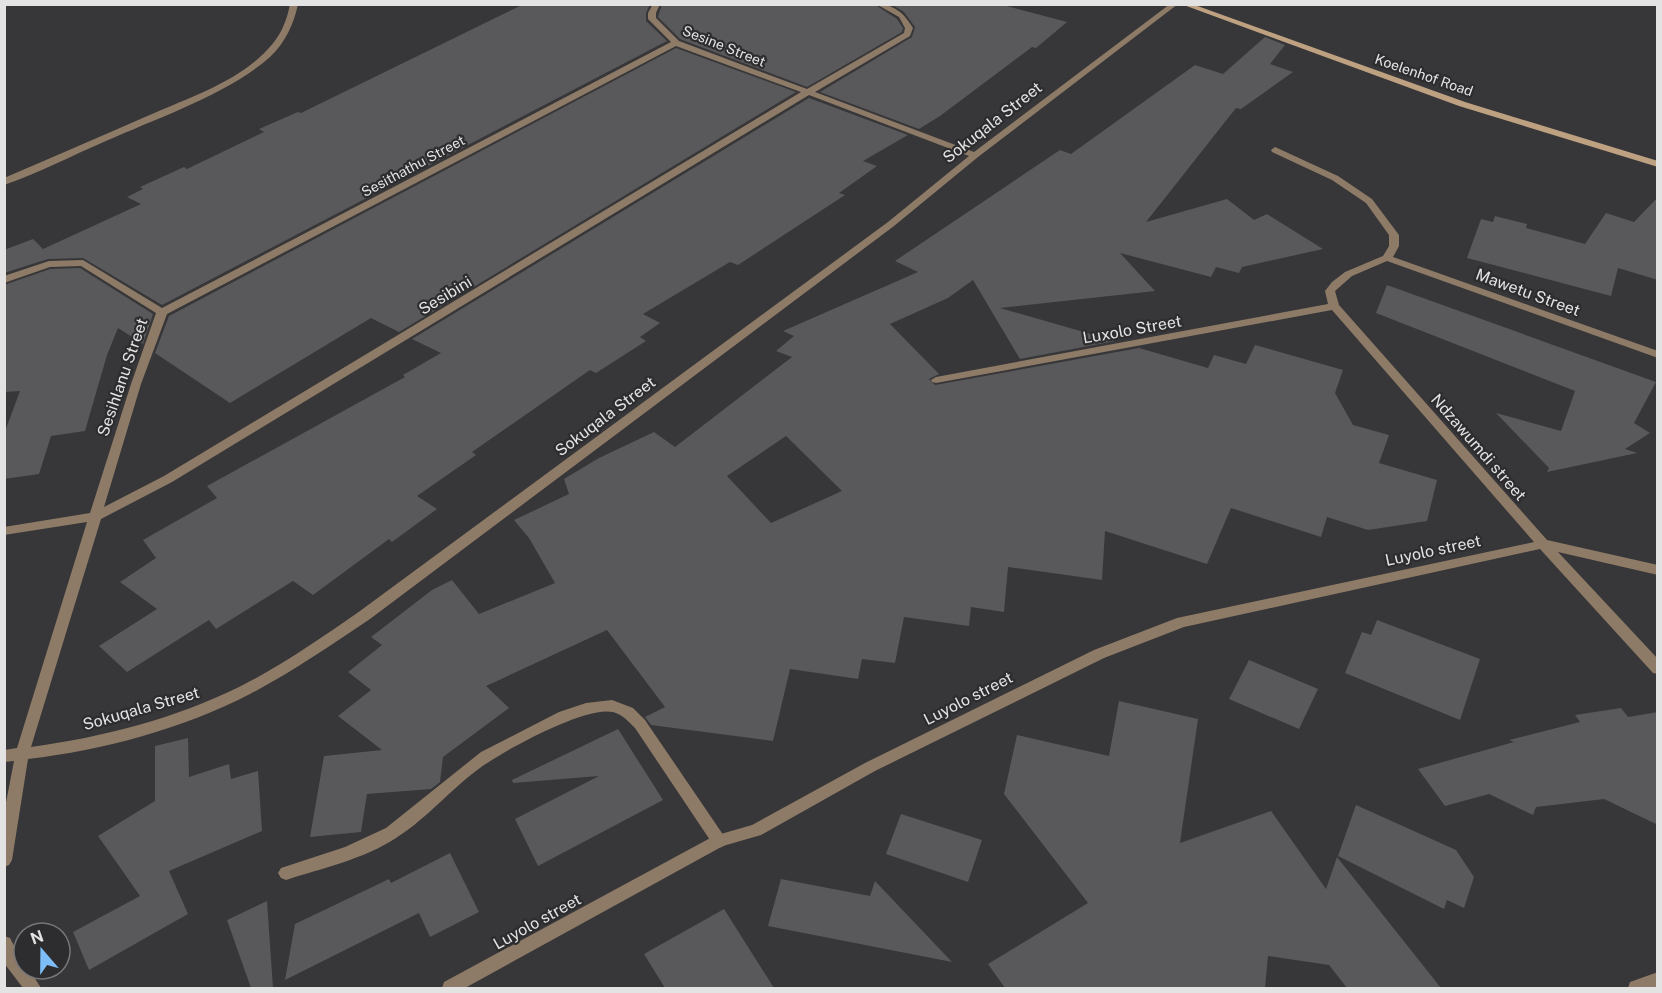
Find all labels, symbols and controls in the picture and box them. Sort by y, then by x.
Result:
street label: Sesine Street [680,22,768,70]
street label: Koelenhof Road [1373,51,1475,99]
street label: Sokuqala Street [939,78,1046,167]
street label: Sesithathu Street [359,132,467,200]
street label: Mawetu Street [1473,265,1583,320]
street label: Sesibini [415,272,475,319]
street label: Luxolo Street [1081,311,1183,348]
street label: Sesihlanu Street [93,316,152,439]
street label: Sokuqala Street [551,373,659,460]
street label: Ndzawumdi street [1427,390,1530,505]
street label: Luyolo street [1383,531,1483,570]
street label: Luyolo street [920,668,1016,729]
street label: Sokuqala Street [81,683,202,734]
street label: Luyolo street [490,889,584,953]
north arrow [12,921,72,981]
text: N [28,926,46,948]

